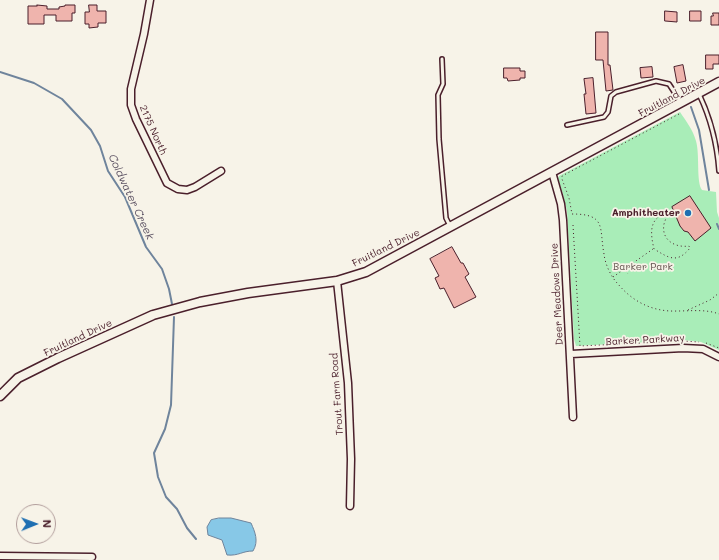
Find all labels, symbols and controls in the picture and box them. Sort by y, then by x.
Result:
street label: Fruitland Drive [637,74,707,120]
street label: 2175 North [137,103,169,157]
water label: Coldwater Creek [105,152,157,242]
place label: Amphitheater [612,207,680,219]
marker: Amphitheater [683,208,693,218]
street label: Fruitland Drive [350,226,422,270]
street label: Deer Meadows Drive [548,243,566,345]
park label: Barker Park [613,261,673,273]
street label: Fruitland Drive [42,317,114,359]
street label: Barker Parkway [605,332,685,348]
street label: Trout Farm Road [328,352,346,436]
north arrow [16,504,56,544]
text: N [40,519,55,528]

